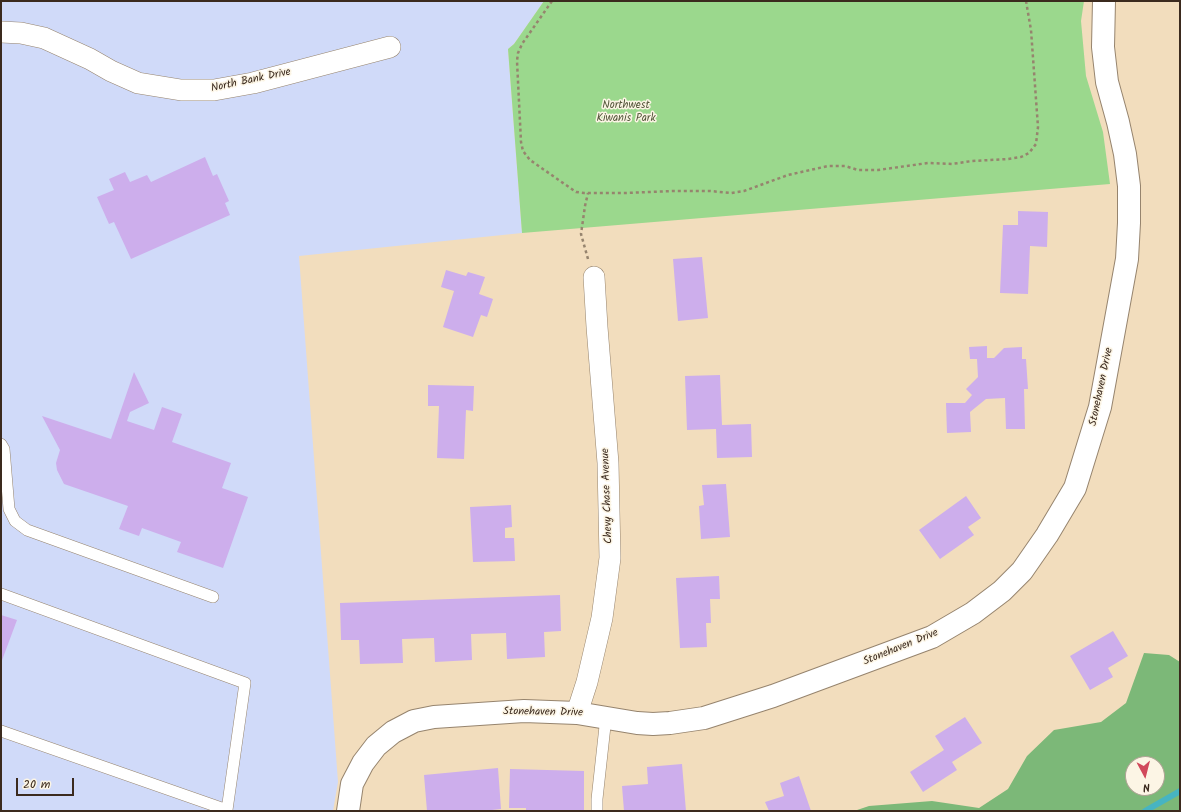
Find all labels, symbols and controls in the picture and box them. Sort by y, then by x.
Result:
street label: North Bank Drive [210,66,292,96]
park label: Northwest Kiwanis Park [596,99,656,125]
street label: Stonehaven Drive [1087,347,1117,427]
street label: Chevy Chase Avenue [600,448,616,544]
street label: Stonehaven Drive [862,627,940,669]
street label: Stonehaven Drive [503,706,583,720]
north arrow [1125,756,1165,796]
scale bar [18,770,76,796]
text: 20 m [23,775,50,794]
text: N [1142,778,1151,796]

